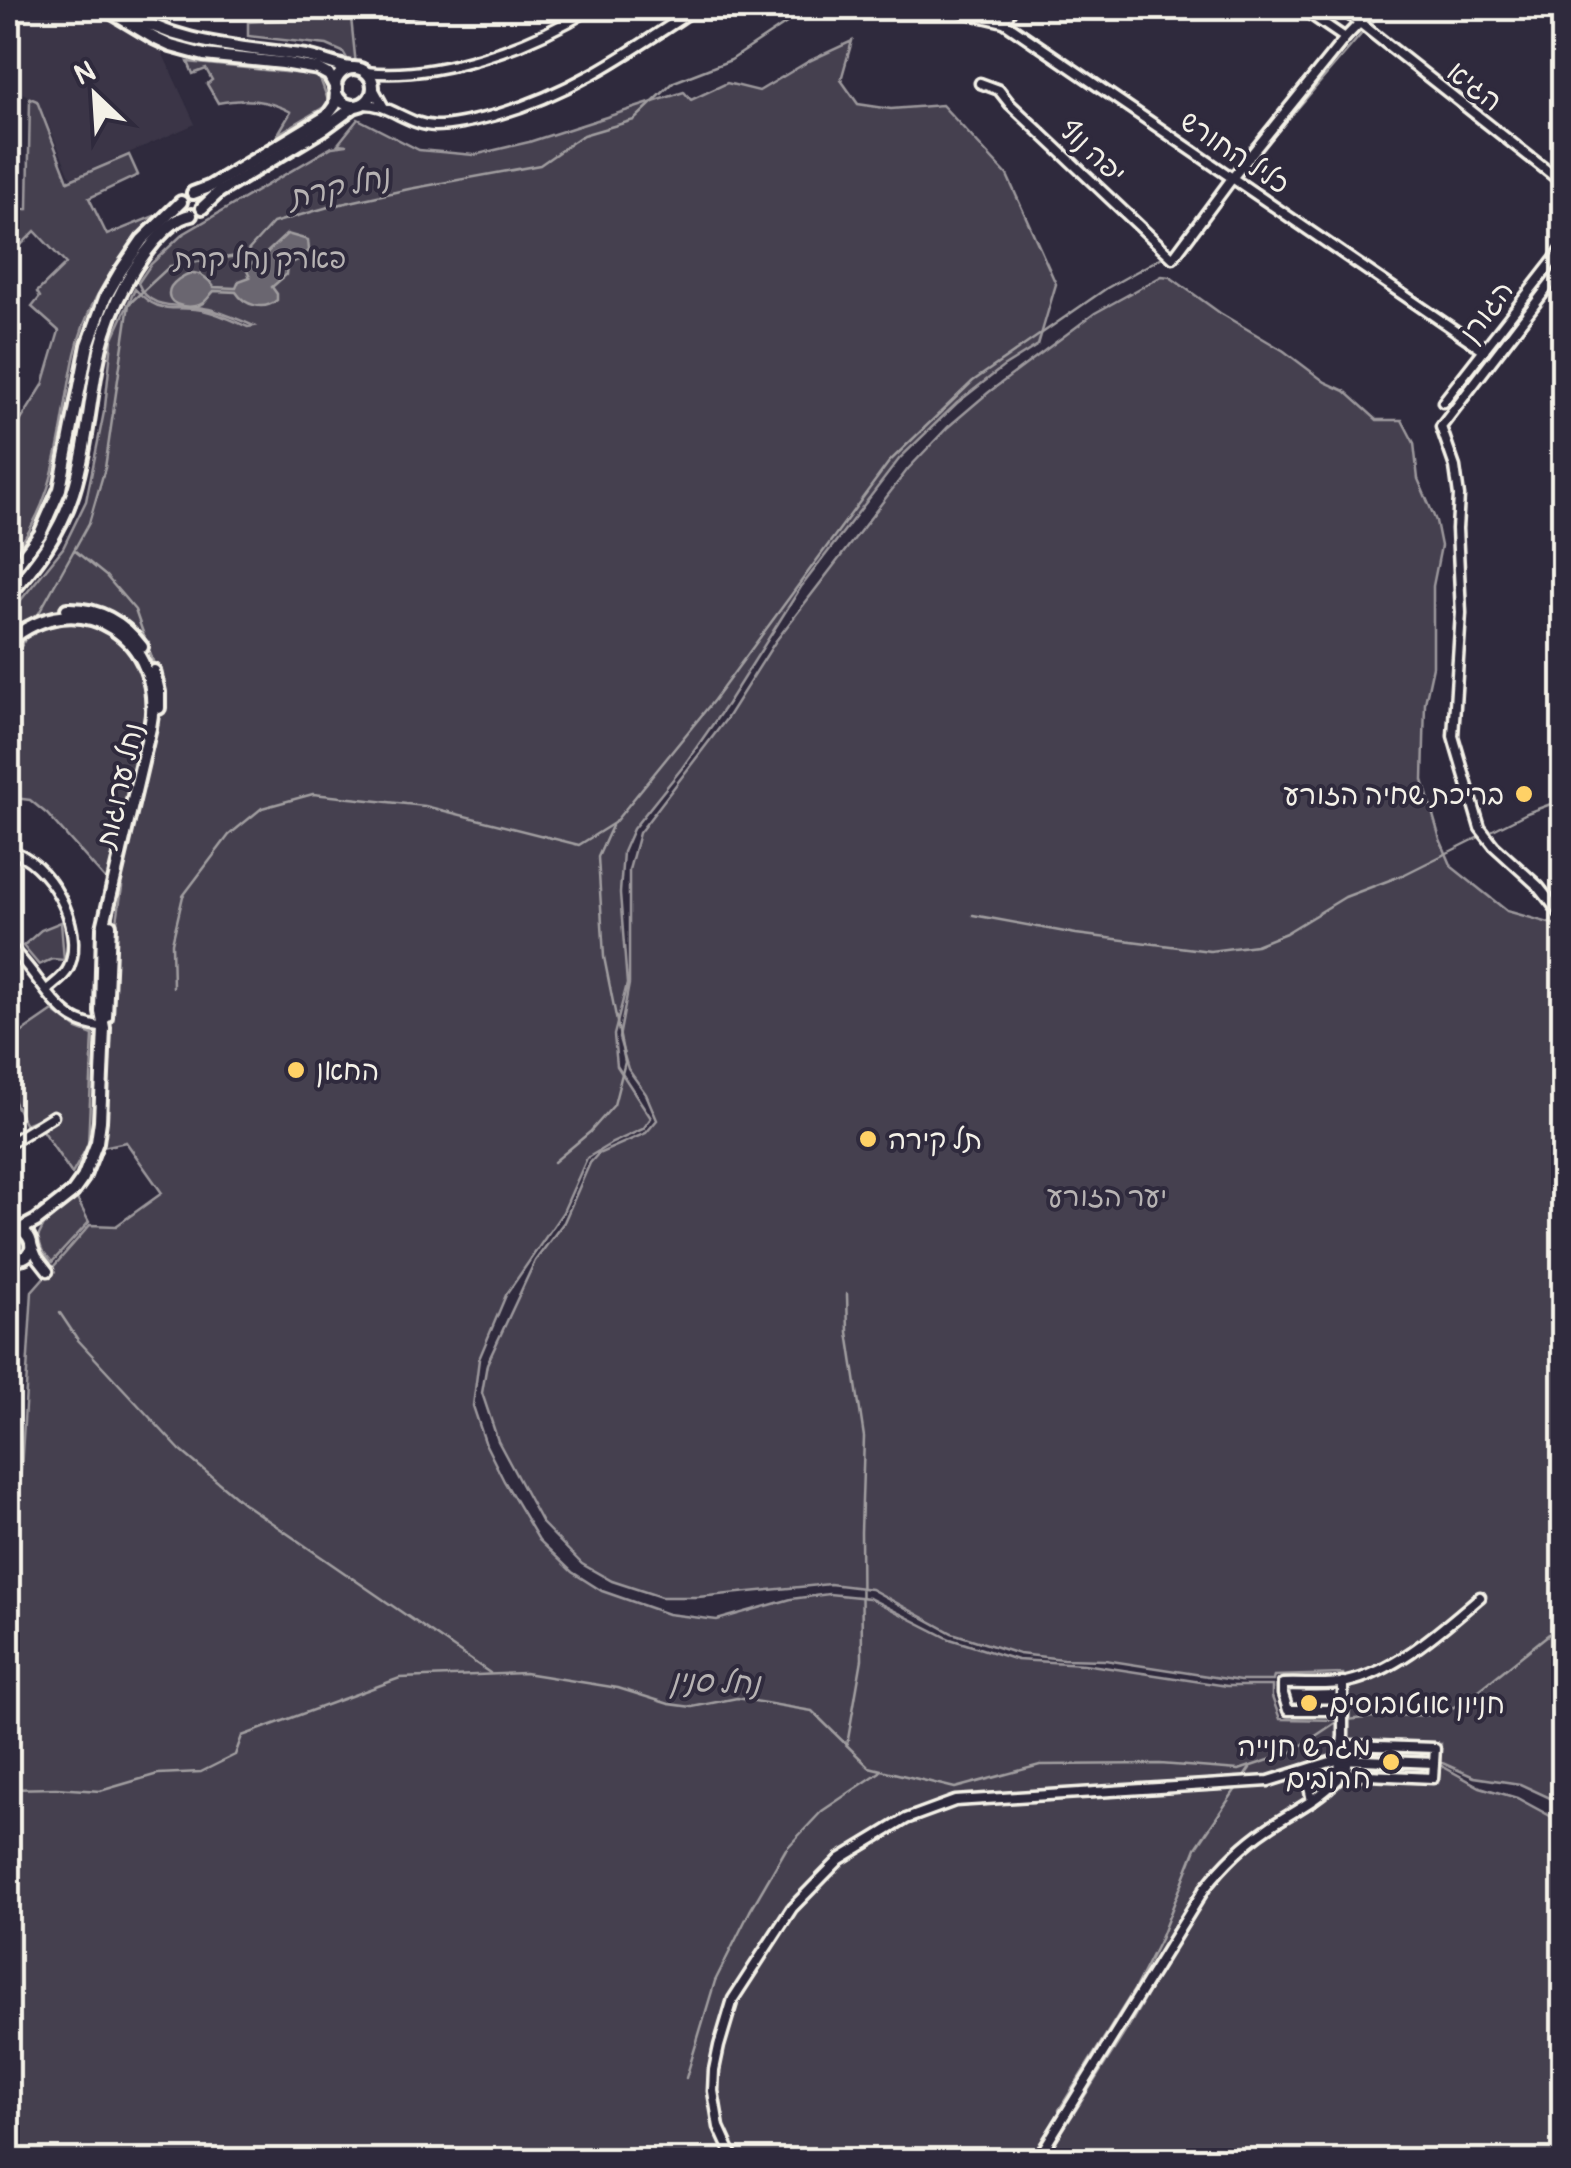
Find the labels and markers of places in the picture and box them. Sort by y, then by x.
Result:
place label: בריכת שחיה הזורע [1283,778,1504,813]
marker: בריכת שחיה הזורע [1513,783,1535,805]
place label: החאן [316,1054,379,1089]
marker: החאן [285,1059,307,1081]
place label: תל קירה [888,1123,982,1158]
marker: תל קירה [857,1128,879,1150]
place label: חניון אוטובוסים [1329,1687,1505,1722]
marker: חניון אוטובוסים [1298,1692,1320,1714]
place label: מגרש חנייה חרובים [1237,1730,1371,1797]
marker: מגרש חנייה חרובים [1380,1751,1402,1773]

